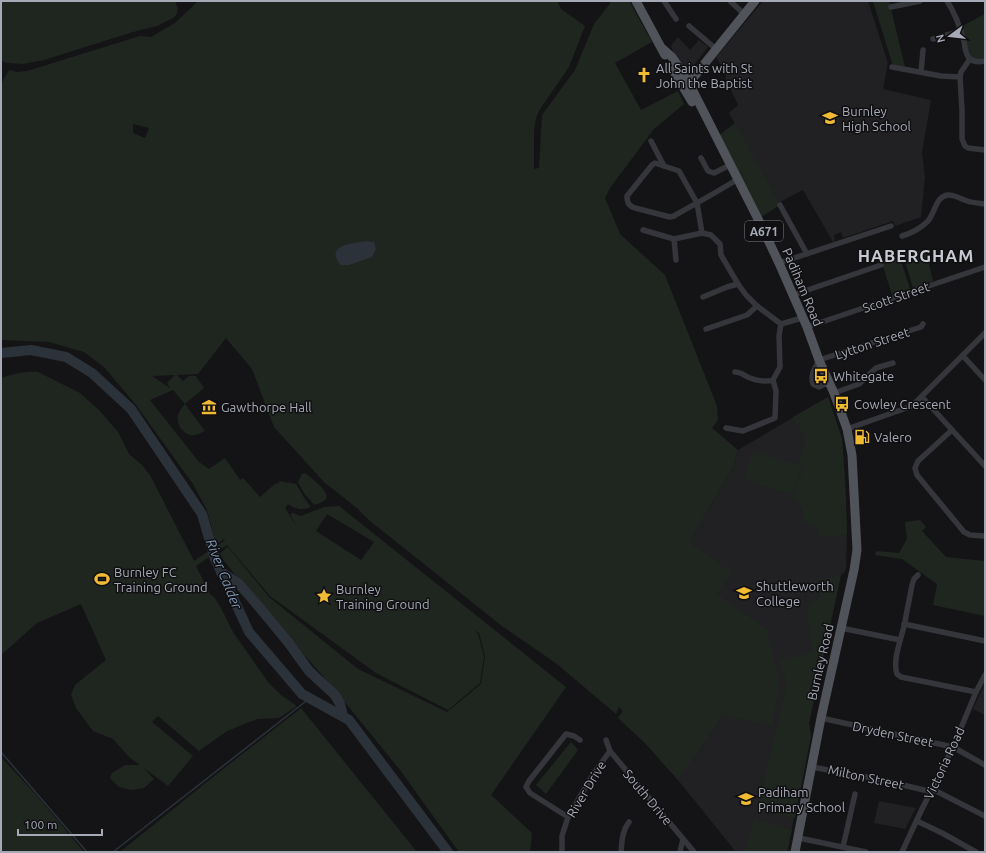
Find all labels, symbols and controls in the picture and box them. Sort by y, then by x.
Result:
north arrow [930,16,970,56]
text: N [933,33,947,44]
place label: All Saints with St John the Baptist [656,61,753,90]
church icon: All Saints with St John the Baptist [635,66,653,84]
place label: Burnley High School [842,104,912,133]
school or university icon: Burnley High School [821,109,839,127]
road number: A671 [745,221,783,241]
street label: Padiham Road [780,246,826,328]
district label: HABERGHAM [858,246,974,265]
street label: Scott Street [861,279,931,315]
street label: Lytton Street [833,324,911,362]
bus stop icon: Whitegate [812,367,830,385]
place label: Whitegate [833,369,894,383]
bus stop icon: Cowley Crescent [833,395,851,413]
place label: Cowley Crescent [854,397,951,411]
museum icon: Gawthorpe Hall [200,398,218,416]
place label: Gawthorpe Hall [221,400,312,414]
fuel station icon: Valero [853,428,871,446]
place label: Valero [874,430,912,444]
water label: River Calder [203,537,246,612]
place label: Burnley FC Training Ground [114,565,208,594]
sports icon: Burnley FC Training Ground [93,570,111,588]
place label: Shuttleworth College [756,579,834,608]
place label: Burnley Training Ground [336,582,430,611]
school or university icon: Shuttleworth College [735,584,753,602]
place icon: Burnley Training Ground [315,587,333,605]
street label: Burnley Road [804,623,836,701]
street label: Dryden Street [851,719,935,749]
street label: Victoria Road [921,725,967,801]
street label: River Drive [564,758,608,820]
street label: Milton Street [827,762,905,792]
street label: South Drive [621,766,675,828]
place label: Padiham Primary School [758,785,846,814]
school or university icon: Padiham Primary School [737,790,755,808]
scale bar [18,811,102,837]
text: 100 m [24,818,57,831]

